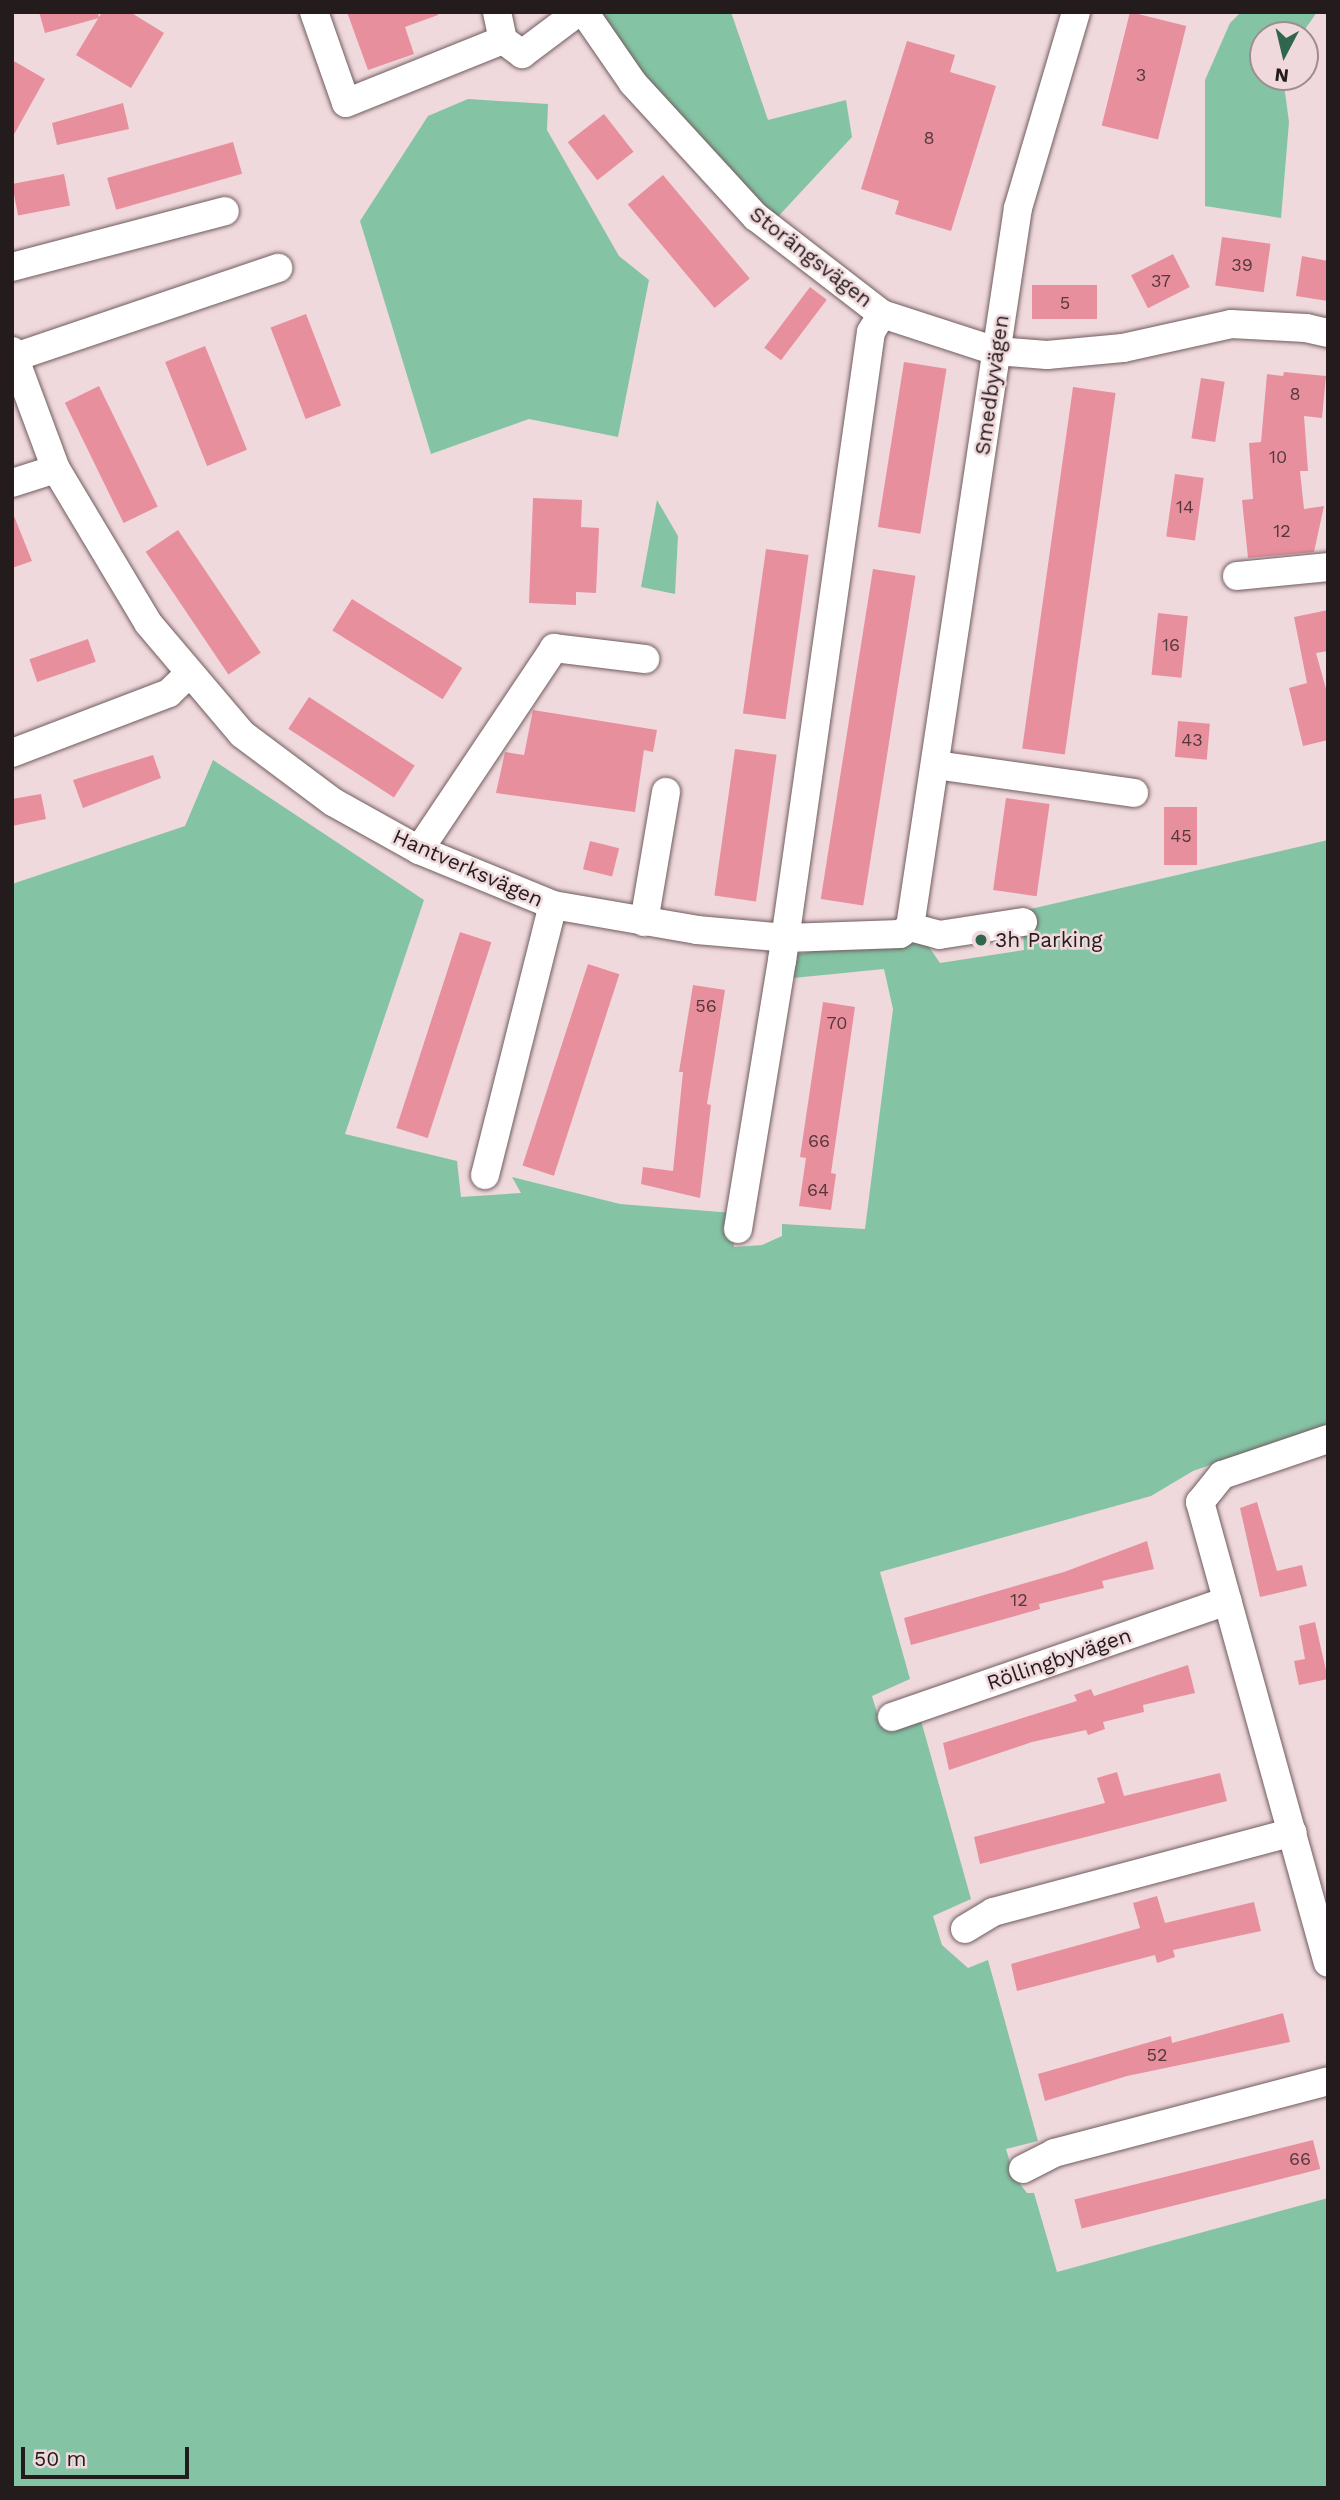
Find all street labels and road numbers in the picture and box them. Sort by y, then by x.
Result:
street label: Storängsvägen [745,201,877,313]
street label: Smedbyvägen [970,313,1014,457]
street label: Hantverksvägen [389,824,547,912]
street label: Röllingbyvägen [983,1622,1135,1696]

